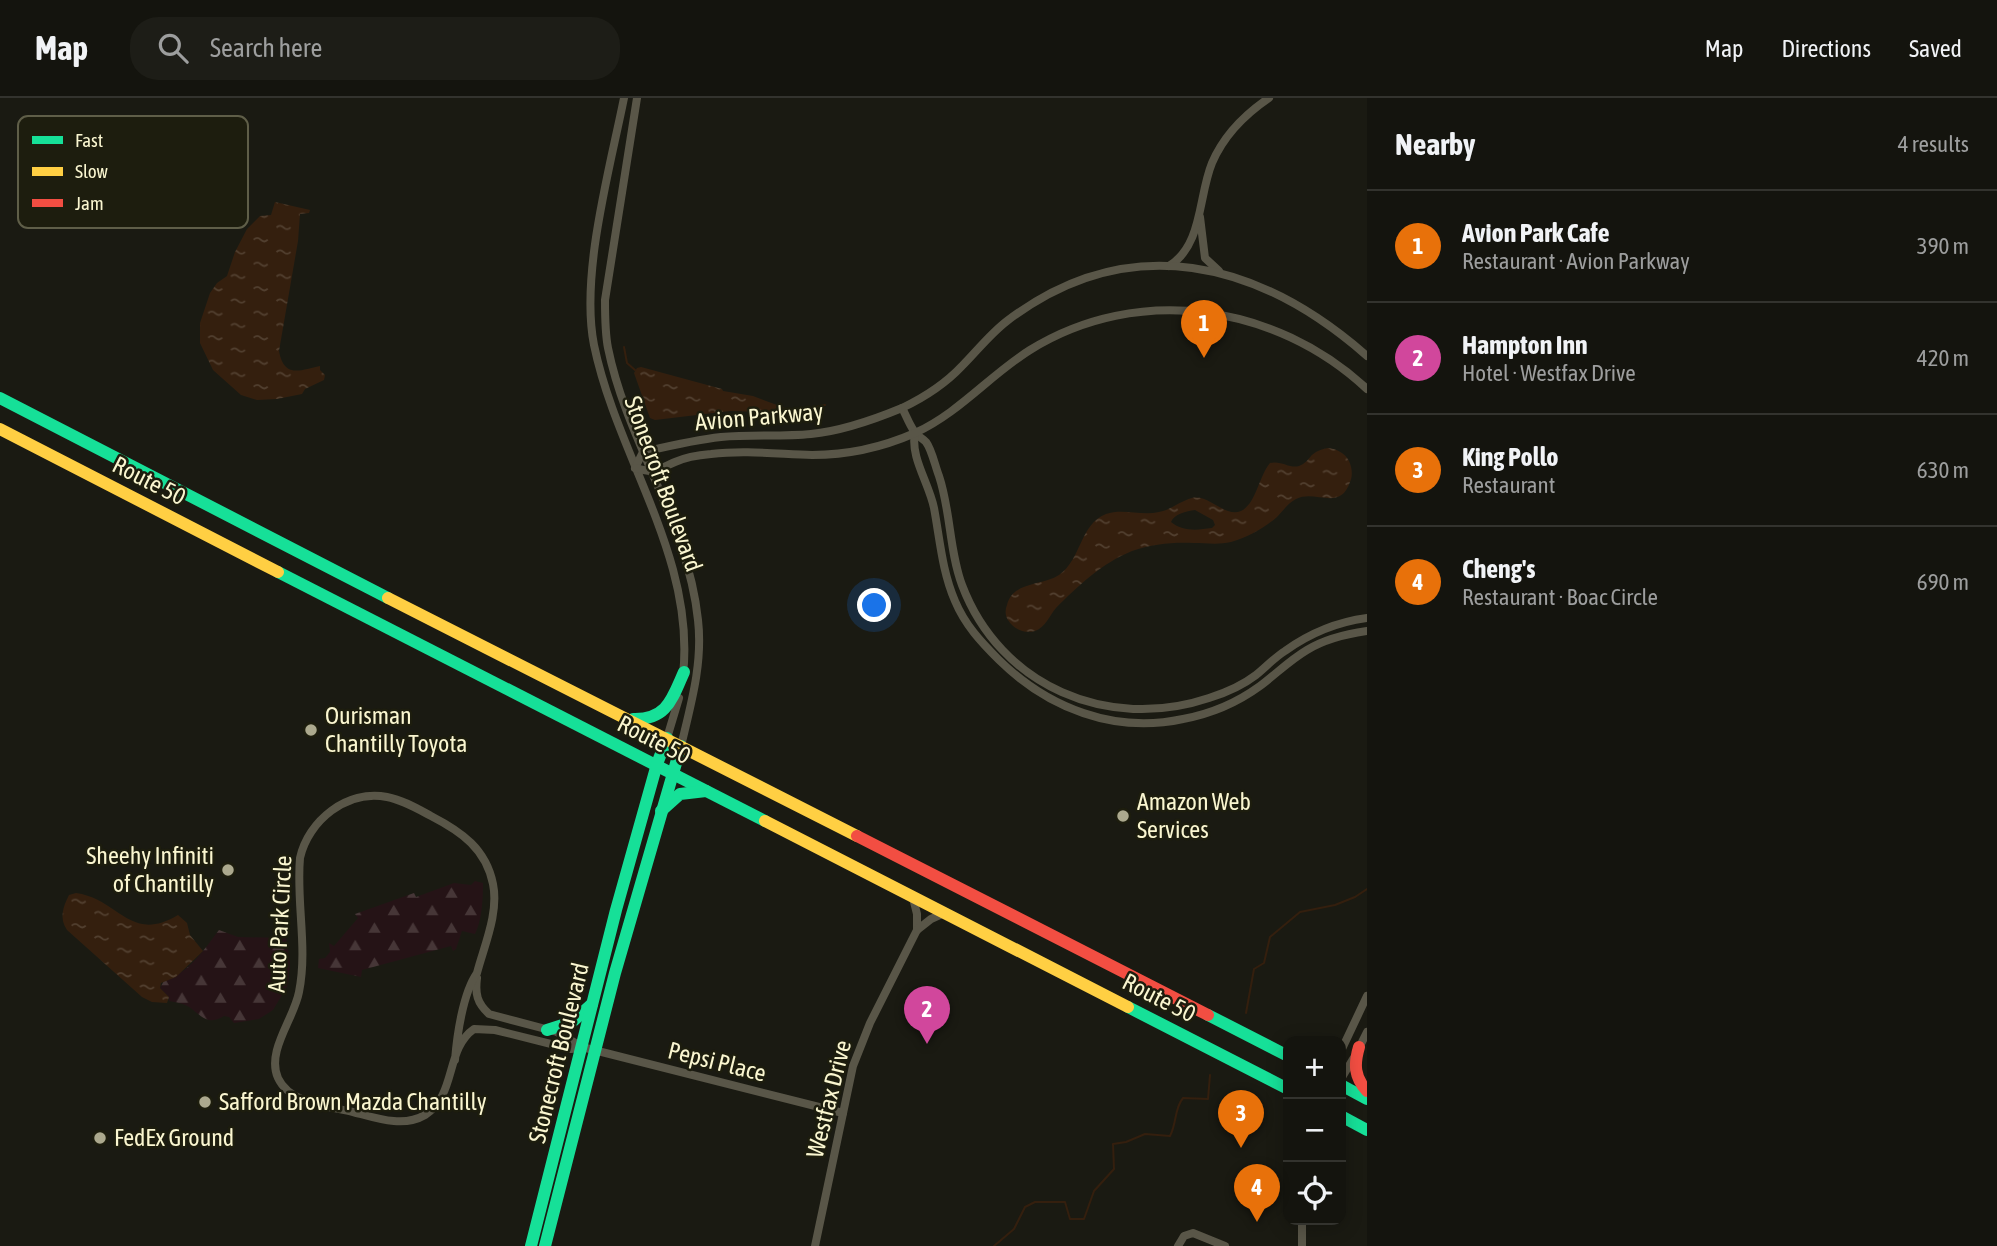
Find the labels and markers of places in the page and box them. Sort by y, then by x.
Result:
pin: 1 [1181,300,1227,358]
place label: Ourisman Chantilly Toyota [325,702,467,757]
marker: Ourisman Chantilly Toyota [303,722,319,738]
place label: Amazon Web Services [1137,788,1251,843]
marker: Amazon Web Services [1115,808,1131,824]
place label: Sheehy Infiniti of Chantilly [86,842,214,897]
marker: Sheehy Infiniti of Chantilly [220,862,236,878]
pin: 2 [904,986,950,1044]
place label: Safford Brown Mazda Chantilly [219,1088,487,1115]
pin: 3 [1218,1090,1264,1148]
marker: Safford Brown Mazda Chantilly [197,1094,213,1110]
place label: FedEx Ground [114,1124,234,1151]
marker: FedEx Ground [92,1130,108,1146]
pin: 4 [1234,1164,1280,1222]

